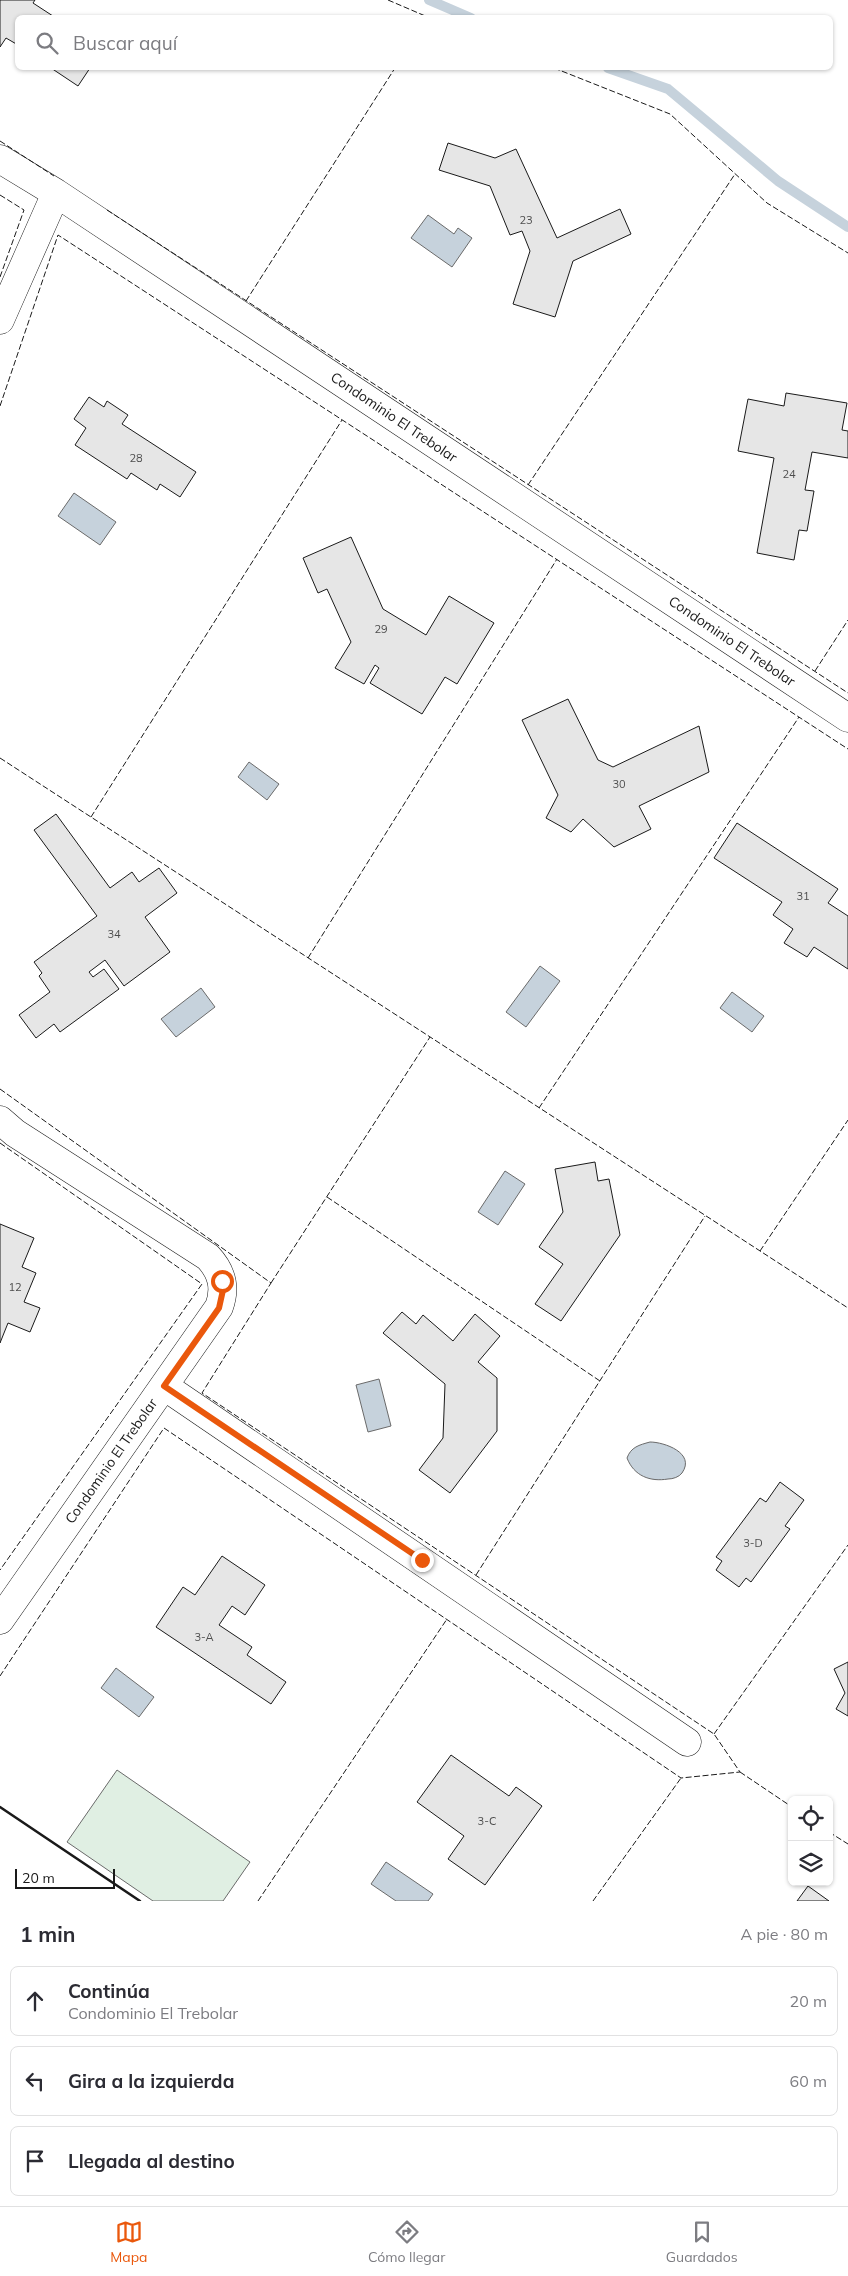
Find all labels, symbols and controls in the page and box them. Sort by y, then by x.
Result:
search box [15,15,833,70]
icon: search [33,29,61,57]
text: Buscar aquí [73,31,177,55]
house number: 23 [519,213,533,227]
street label: Condominio El Trebolar [327,368,462,467]
house number: 28 [129,451,143,465]
house number: 24 [782,467,796,481]
street label: Condominio El Trebolar [665,592,800,691]
house number: 29 [374,622,388,636]
house number: 30 [612,777,626,791]
house number: 31 [796,889,810,903]
house number: 34 [107,927,121,941]
route start [211,1270,234,1293]
house number: 12 [8,1280,22,1294]
street label: Condominio El Trebolar [61,1394,162,1527]
house number: 3-D [743,1536,763,1550]
route end [411,1549,434,1572]
house number: 3-A [194,1630,214,1644]
map controls [788,1796,833,1886]
button: locate [788,1796,833,1841]
house number: 3-C [478,1814,496,1828]
button: layers [788,1841,833,1886]
scale bar [15,1866,115,1889]
text: 20 m [22,1869,55,1887]
text: 1 min [20,1921,75,1947]
text: A pie · 80 m [740,1924,828,1944]
text: Continúa [68,1979,150,2003]
icon: ahead [21,1987,49,2015]
text: 20 m [790,1991,827,2011]
text: Condominio El Trebolar [68,2003,238,2023]
icon: left [21,2067,49,2095]
text: Gira a la izquierda [68,2069,234,2093]
text: 60 m [790,2071,827,2091]
icon: arrive [21,2147,49,2175]
text: Llegada al destino [68,2149,235,2173]
tab: Mapa [110,2218,148,2266]
tab: Cómo llegar [368,2218,445,2266]
tab: Guardados [666,2218,738,2266]

